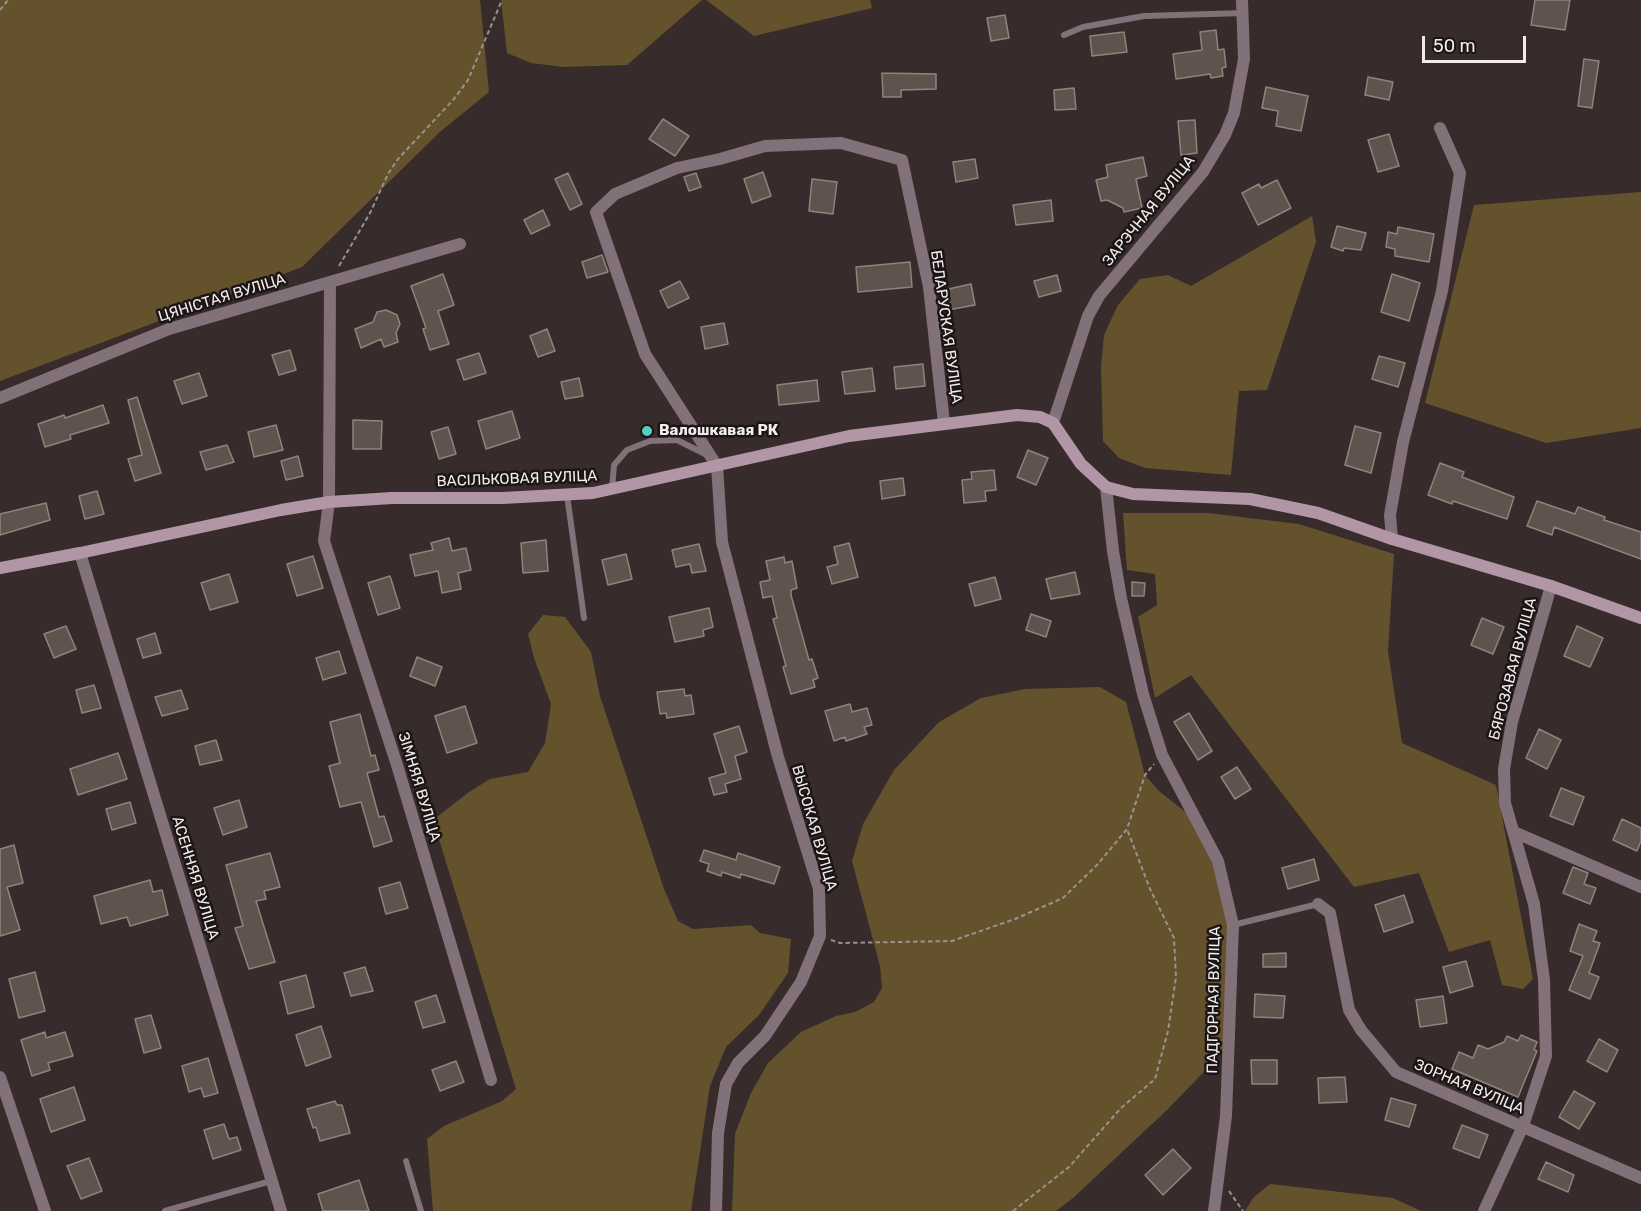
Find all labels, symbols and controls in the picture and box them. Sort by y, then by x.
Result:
scale bar [1425,24,1528,62]
text: 50 m [1433,35,1476,57]
street label: ЗАРЭЧНАЯ ВУЛІЦА [1099,152,1199,270]
street label: БЕЛАРУСКАЯ ВУЛІЦА [926,249,966,405]
street label: ЦЯНІСТАЯ ВУЛІЦА [156,270,288,326]
place label: Валошкавая РК [659,422,778,440]
marker: Валошкавая РК [640,424,654,438]
street label: ВАСІЛЬКОВАЯ ВУЛІЦА [436,467,598,491]
street label: БЯРОЗАВАЯ ВУЛІЦА [1485,596,1541,742]
street label: ЗІМНЯЯ ВУЛІЦА [394,730,444,844]
street label: ВЫСОКАЯ ВУЛІЦА [787,763,841,893]
street label: АСЕННЯЯ ВУЛІЦА [168,814,222,942]
street label: ПАДГОРНАЯ ВУЛІЦА [1204,926,1224,1074]
street label: ЗОРНАЯ ВУЛІЦА [1411,1056,1527,1118]

